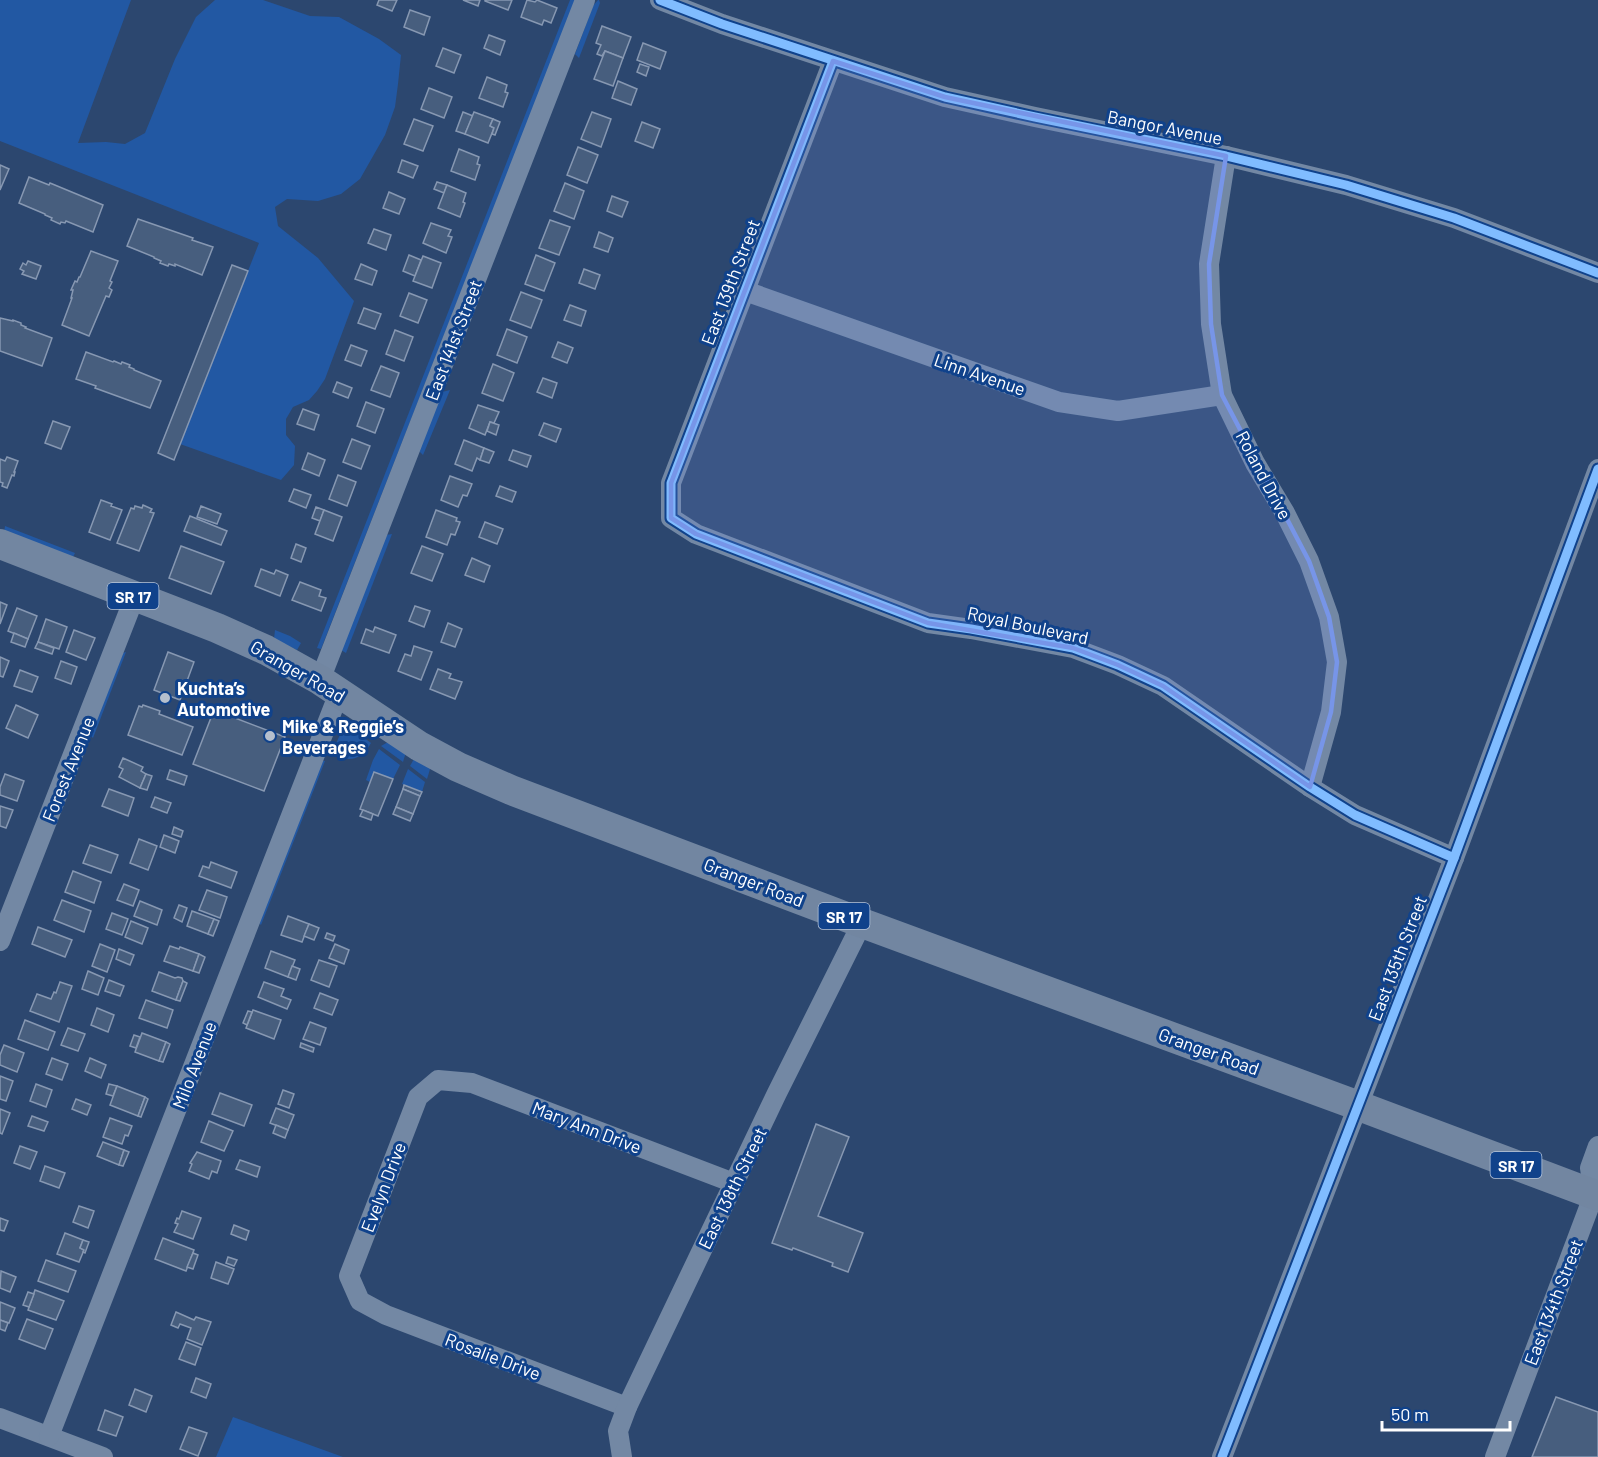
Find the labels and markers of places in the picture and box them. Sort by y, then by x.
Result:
place label: Kuchta’s Automotive [177,677,271,720]
marker: Kuchta’s Automotive [158,691,172,705]
place label: Mike & Reggie’s Beverages [282,715,404,758]
marker: Mike & Reggie’s Beverages [263,729,277,743]

